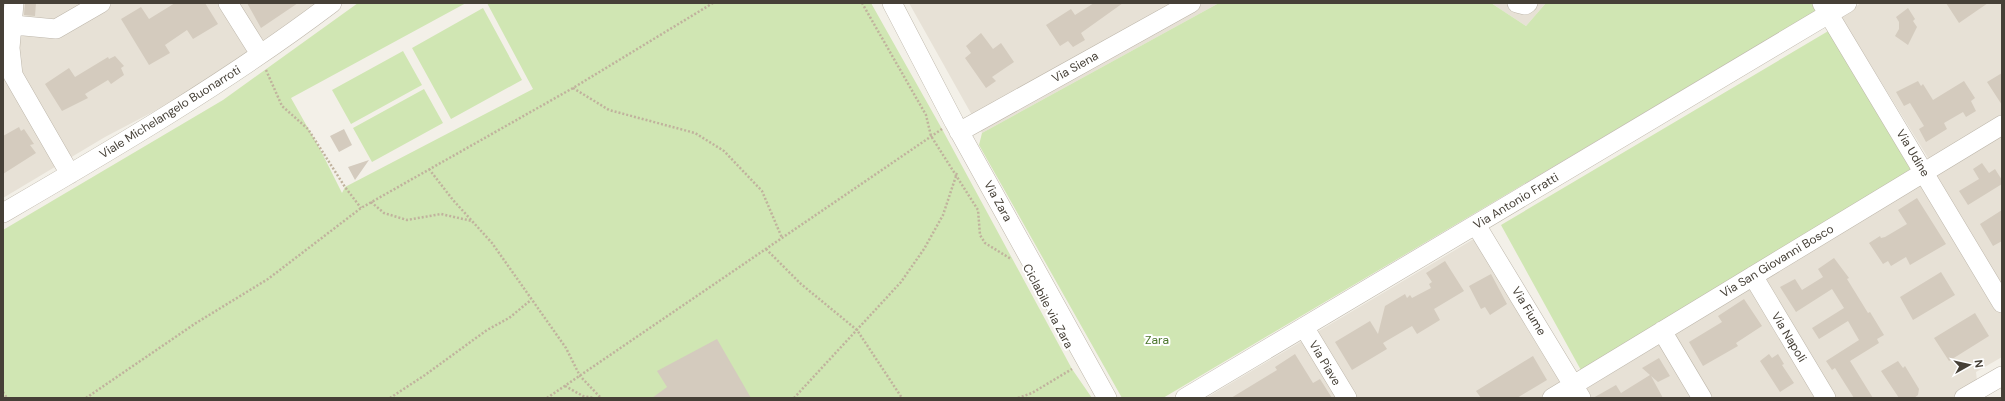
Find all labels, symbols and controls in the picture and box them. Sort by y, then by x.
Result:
street label: Via Siena [1049,48,1101,86]
street label: Viale Michelangelo Buonarroti [96,62,244,162]
street label: Via Udine [1893,126,1933,180]
street label: Via Antonio Fratti [1470,169,1562,233]
street label: Via Zara [980,178,1016,224]
street label: Via San Giovanni Bosco [1717,221,1837,301]
street label: Ciclabile via Zara [1019,261,1077,351]
street label: Via Fiume [1508,284,1550,339]
street label: Via Napoli [1768,309,1810,365]
park label: Zara [1145,332,1169,348]
street label: Via Piave [1305,338,1345,389]
north arrow [1949,345,1989,385]
text: N [1971,359,1986,369]

